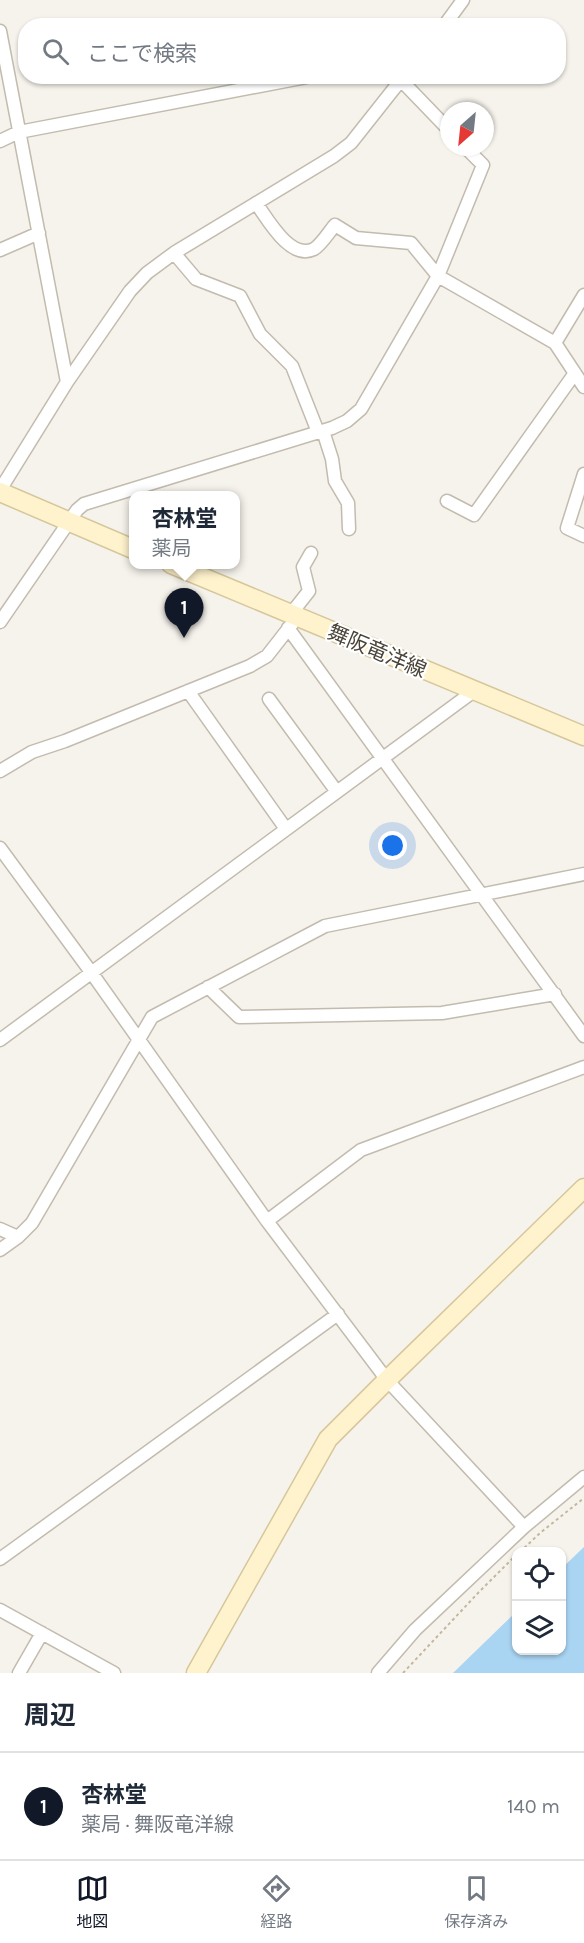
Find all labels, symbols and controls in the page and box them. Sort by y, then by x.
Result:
search box [18,18,566,84]
icon: search [39,35,72,68]
text: ここで検索 [87,41,197,67]
north arrow [440,102,494,156]
popup [129,491,240,569]
text: 杏林堂 [151,506,218,532]
text: 薬局 [151,537,191,560]
pin: 1 [164,588,204,638]
street label: 舞阪竜洋線 [324,619,430,683]
your location [378,831,407,860]
map controls [512,1547,566,1655]
button: locate [512,1547,566,1601]
button: layers [512,1601,566,1655]
text: 周辺 [24,1700,76,1731]
text: 杏林堂 [81,1782,147,1808]
text: 1 [40,1795,47,1818]
text: 140 m [507,1795,560,1818]
text: 薬局 · 舞阪竜洋線 [81,1813,234,1836]
tab: 地図 [76,1872,109,1932]
tab: 経路 [260,1872,293,1932]
tab: 保存済み [444,1872,508,1932]

